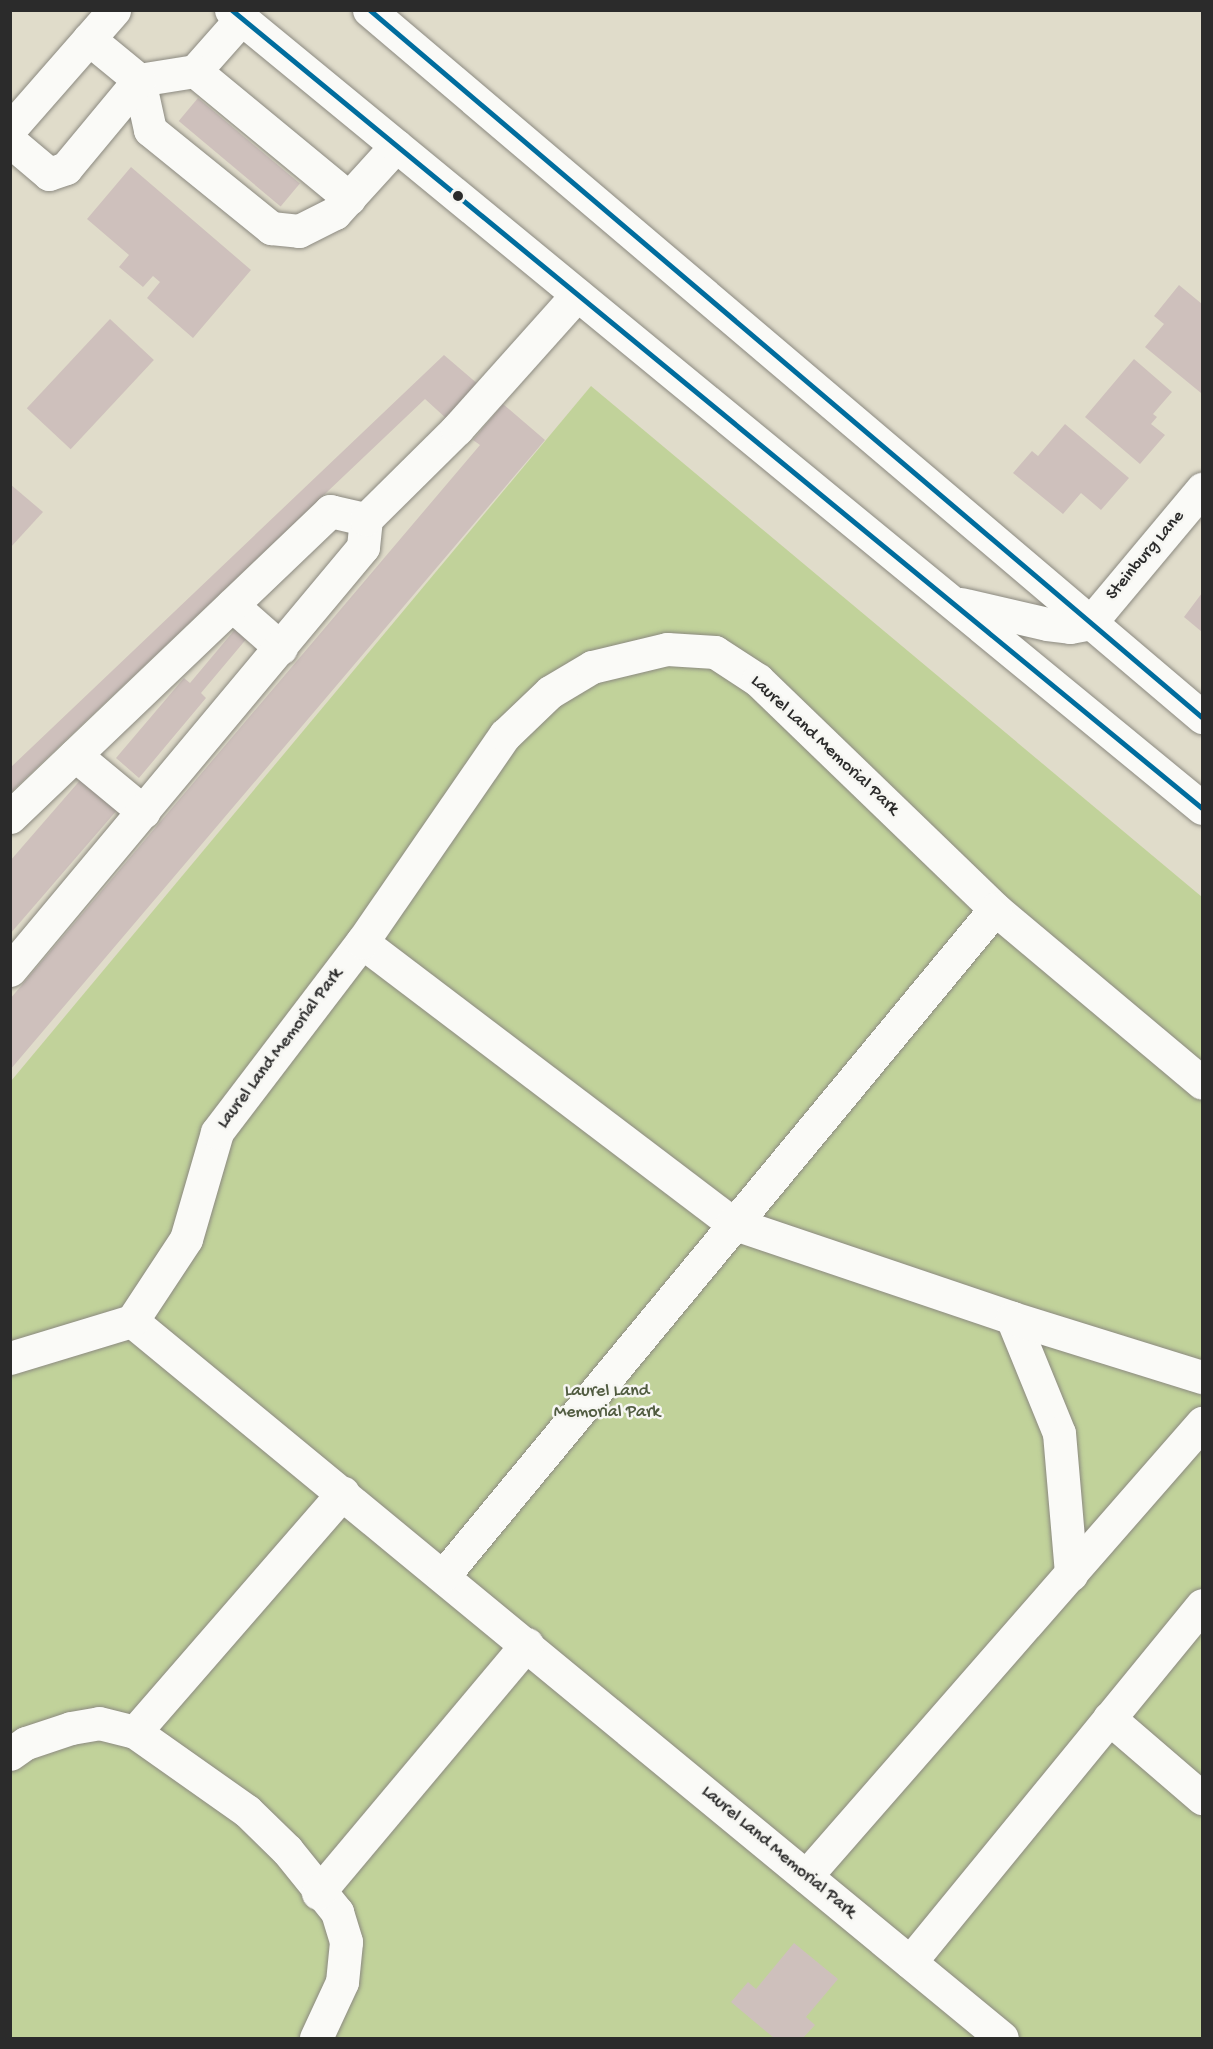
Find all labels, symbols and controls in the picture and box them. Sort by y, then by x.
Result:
unlabelled marker [452,190,464,202]
street label: Steinburg Lane [1102,507,1190,605]
street label: Laurel Land Memorial Park [745,671,903,821]
street label: Laurel Land Memorial Park [214,964,348,1134]
park label: Laurel Land Memorial Park [554,1382,660,1424]
street label: Laurel Land Memorial Park [696,1782,860,1924]

